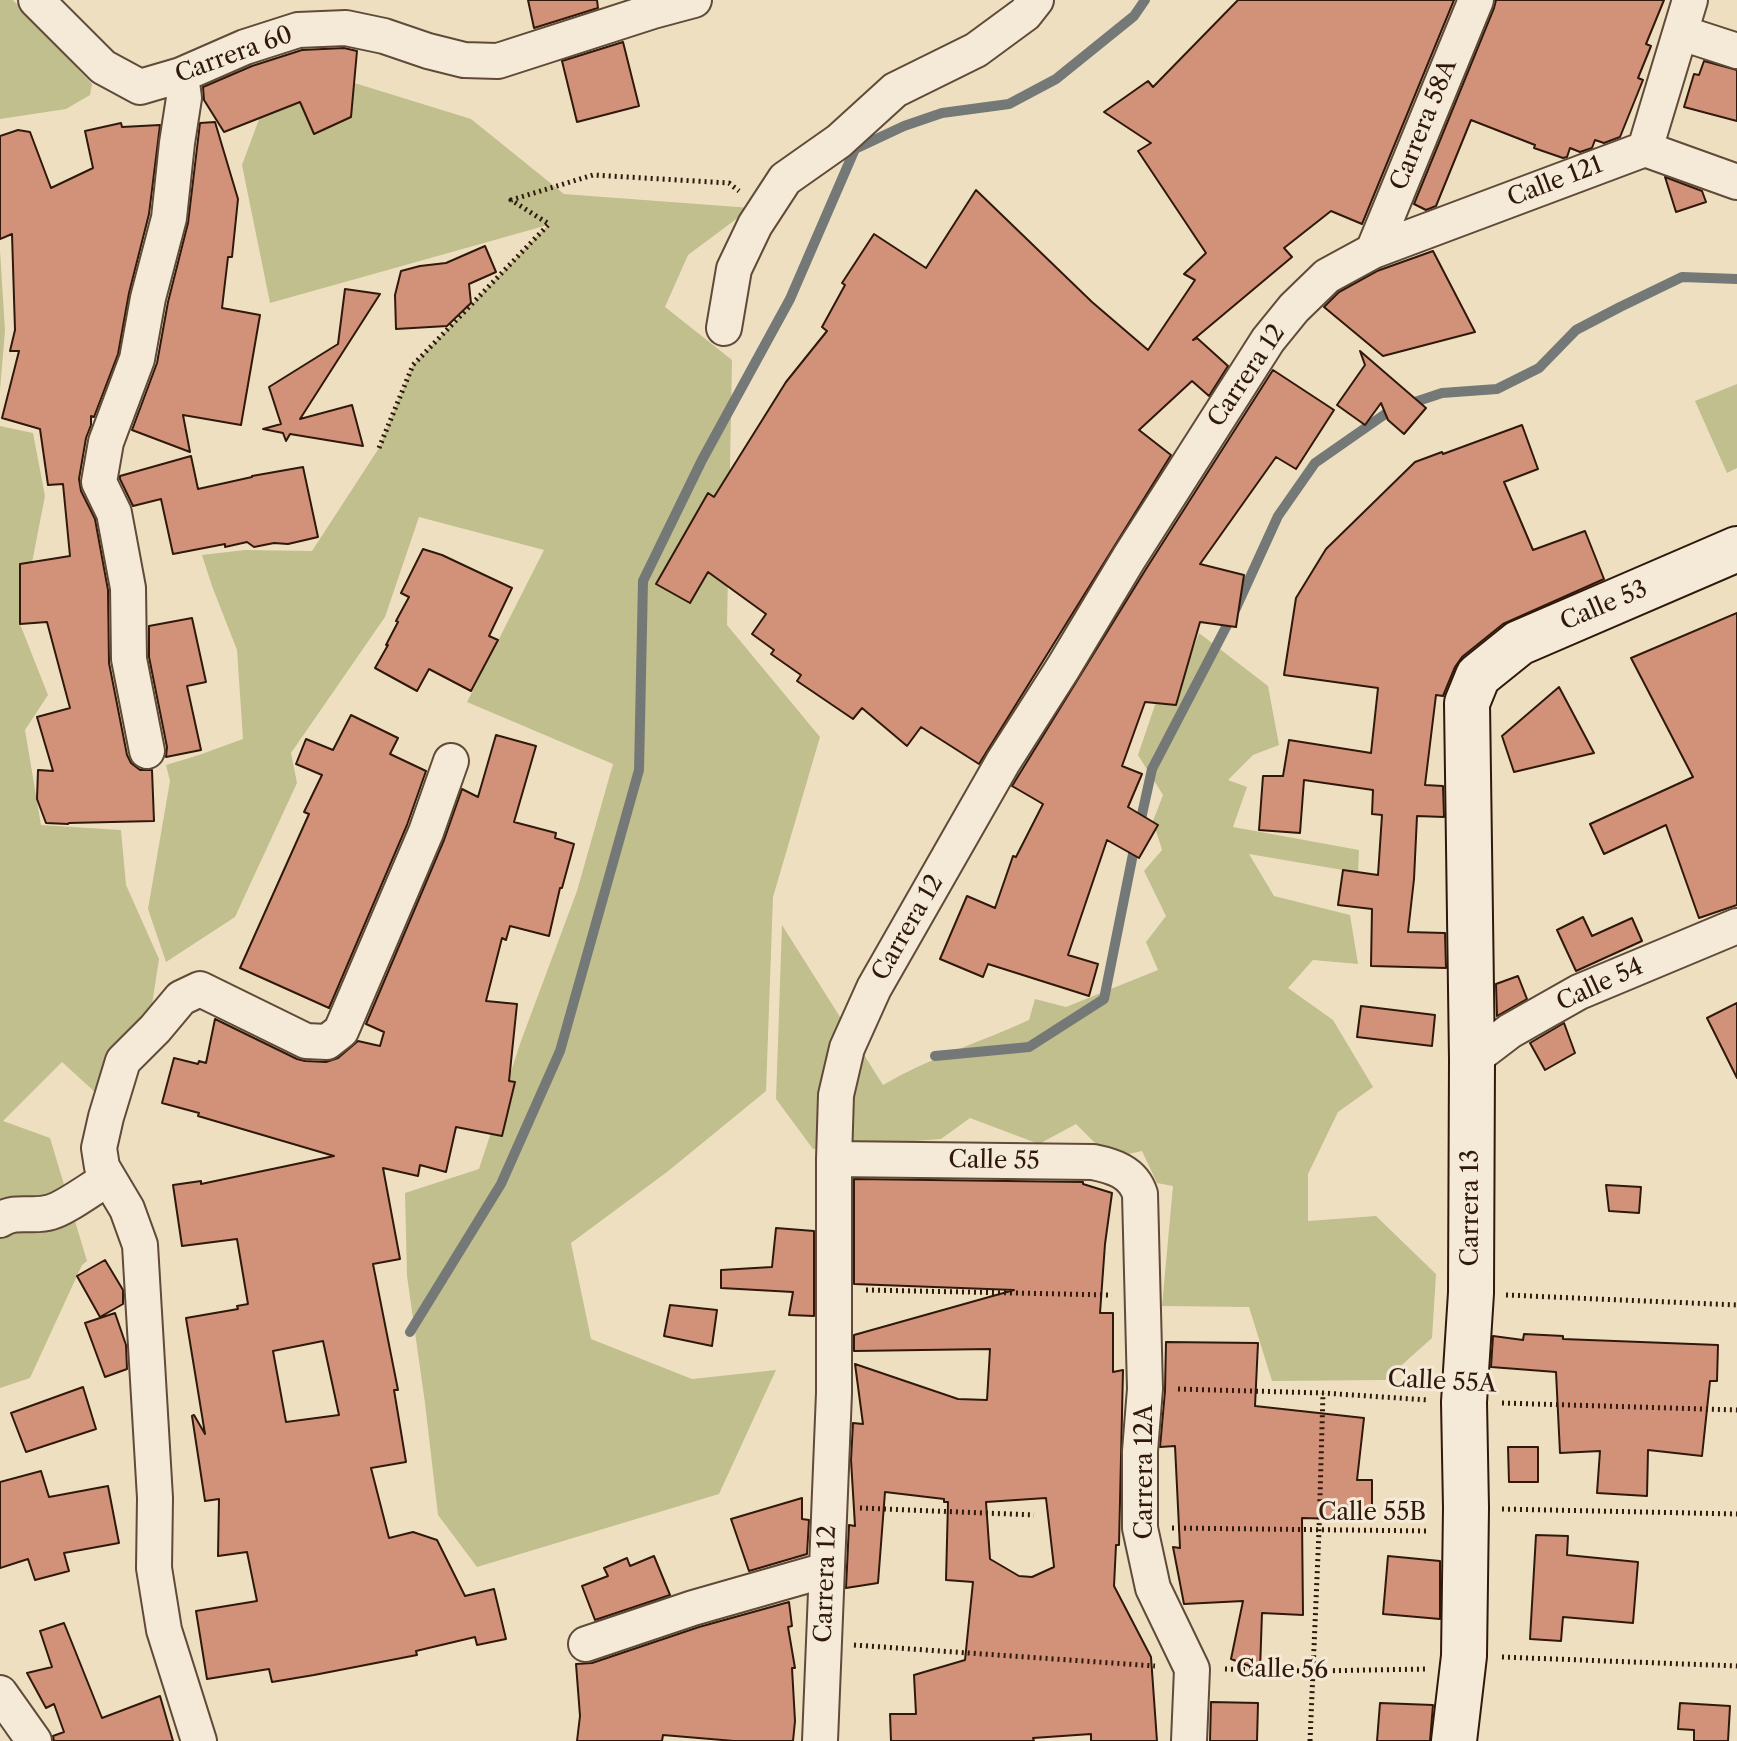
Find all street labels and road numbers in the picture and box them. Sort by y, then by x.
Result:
street label: Carrera 60 [171,20,297,90]
street label: Carrera 58A [1385,55,1463,195]
street label: Calle 121 [1504,151,1606,213]
street label: Carrera 12 [1202,319,1292,433]
street label: Calle 53 [1556,575,1652,637]
street label: Carrera 12 [866,870,950,986]
street label: Calle 54 [1552,952,1648,1018]
street label: Calle 55 [948,1146,1040,1176]
street label: Carrera 13 [1457,1150,1485,1266]
street label: Calle 55A [1387,1365,1497,1399]
street label: Carrera 12A [1131,1404,1159,1540]
street label: Calle 55B [1318,1499,1426,1527]
street label: Carrera 12 [810,1525,842,1643]
street label: Calle 56 [1236,1655,1328,1685]

